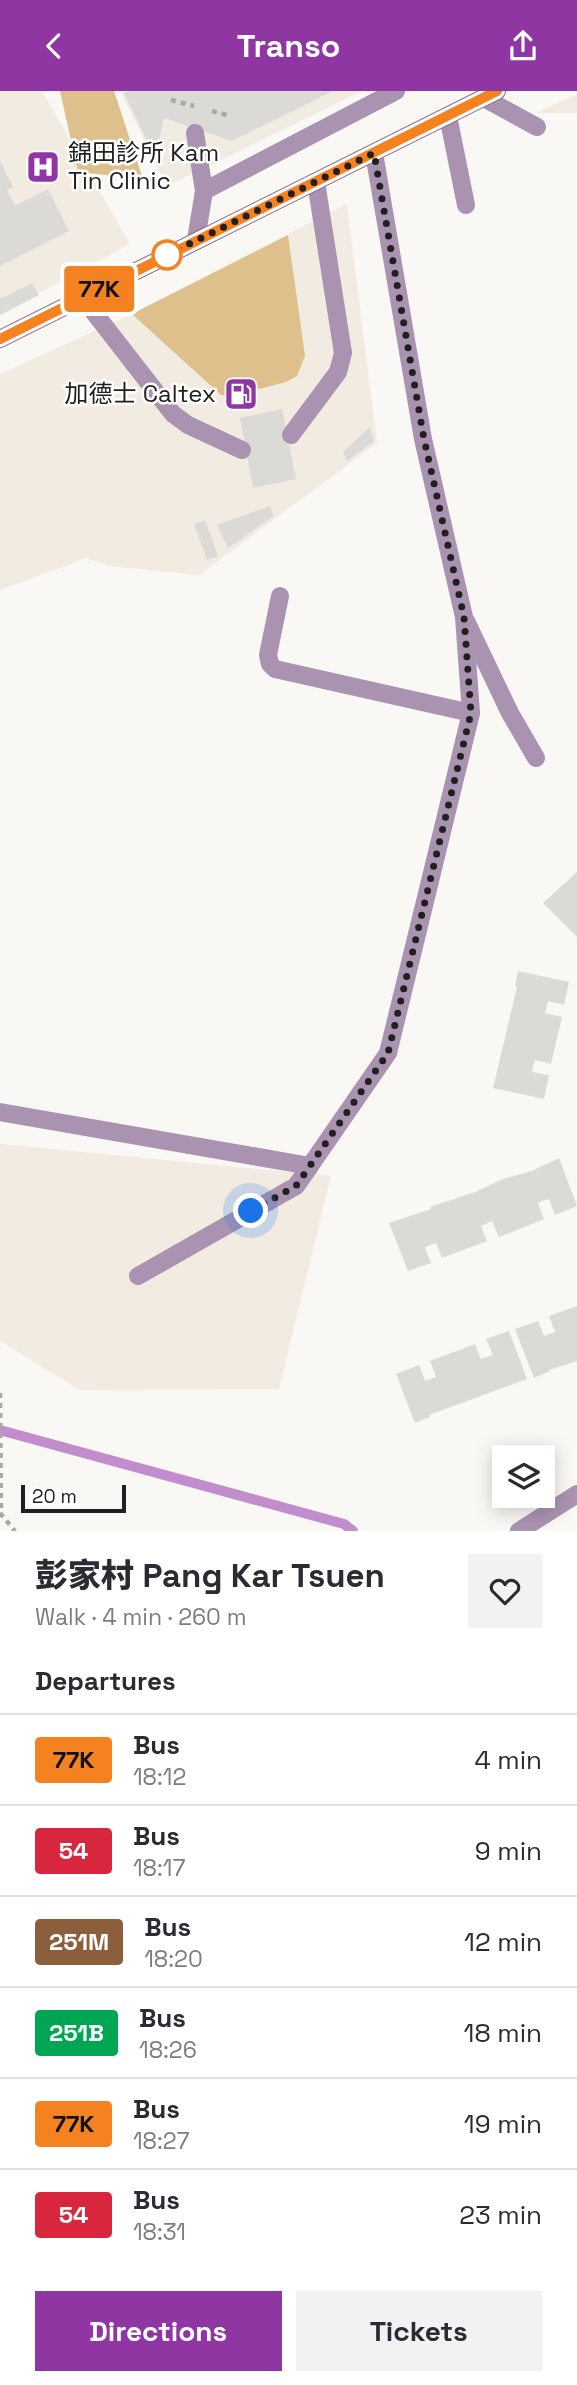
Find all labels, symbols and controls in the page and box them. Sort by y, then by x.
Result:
text: Transo [237,26,340,66]
icon: back [35,27,73,65]
icon: share [504,27,542,65]
place label: 錦田診所 Kam Tin Clinic [68,137,219,196]
hospital icon: 錦田診所 Kam Tin Clinic [24,148,62,186]
unlabelled marker [152,240,182,270]
line badge: 77K [59,266,139,312]
text: 77K [78,273,120,304]
fuel station icon: 加德士 Caltex [222,375,260,413]
place label: 加德士 Caltex [64,378,216,409]
your location [233,1193,268,1228]
map controls [492,1445,555,1508]
button: layers [492,1445,555,1508]
scale bar [21,1482,126,1514]
text: 20 m [32,1484,77,1509]
button: heart [468,1554,542,1628]
text: 彭家村 Pang Kar Tsuen [35,1555,385,1597]
text: Walk · 4 min · 260 m [35,1602,247,1632]
text: Departures [35,1664,176,1698]
text: Bus [133,1728,180,1762]
text: 4 min [474,1743,542,1777]
text: 77K [53,1744,94,1775]
text: 18:12 [133,1762,186,1792]
text: Bus [133,1819,180,1853]
text: 9 min [475,1834,542,1868]
text: 54 [59,1835,88,1866]
text: 18:17 [133,1853,185,1883]
text: Bus [144,1910,191,1944]
text: 12 min [464,1925,542,1959]
text: 251M [49,1926,109,1957]
text: 18:20 [144,1944,203,1974]
text: Bus [139,2001,186,2035]
text: 18 min [464,2016,542,2050]
text: 251B [49,2017,104,2048]
text: 18:26 [139,2035,197,2065]
text: Bus [133,2092,180,2126]
text: 19 min [464,2107,542,2141]
text: 77K [53,2108,94,2139]
text: 18:27 [133,2126,189,2156]
text: Bus [133,2183,180,2217]
text: 23 min [459,2198,542,2232]
text: 54 [59,2199,88,2230]
text: 18:31 [133,2217,186,2247]
button: Directions [35,2291,282,2371]
button: Tickets [296,2291,542,2371]

